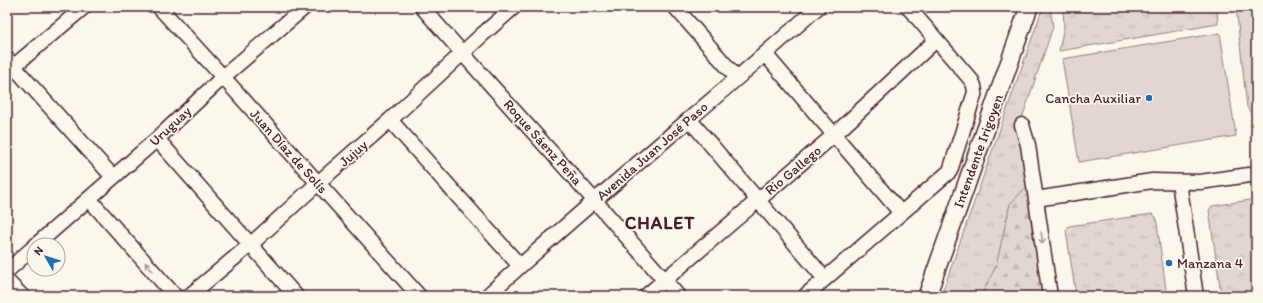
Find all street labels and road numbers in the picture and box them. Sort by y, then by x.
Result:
street label: Intendente Irigoyen [950,92,1007,210]
street label: Roque Sáenz Peña [500,96,586,189]
street label: Avenida Juan José Paso [593,98,711,204]
street label: Uruguay [146,102,195,150]
street label: Juan Díaz de Solís [246,106,331,197]
street label: Jujuy [336,136,371,170]
street label: Rio Gallego [762,142,825,199]

